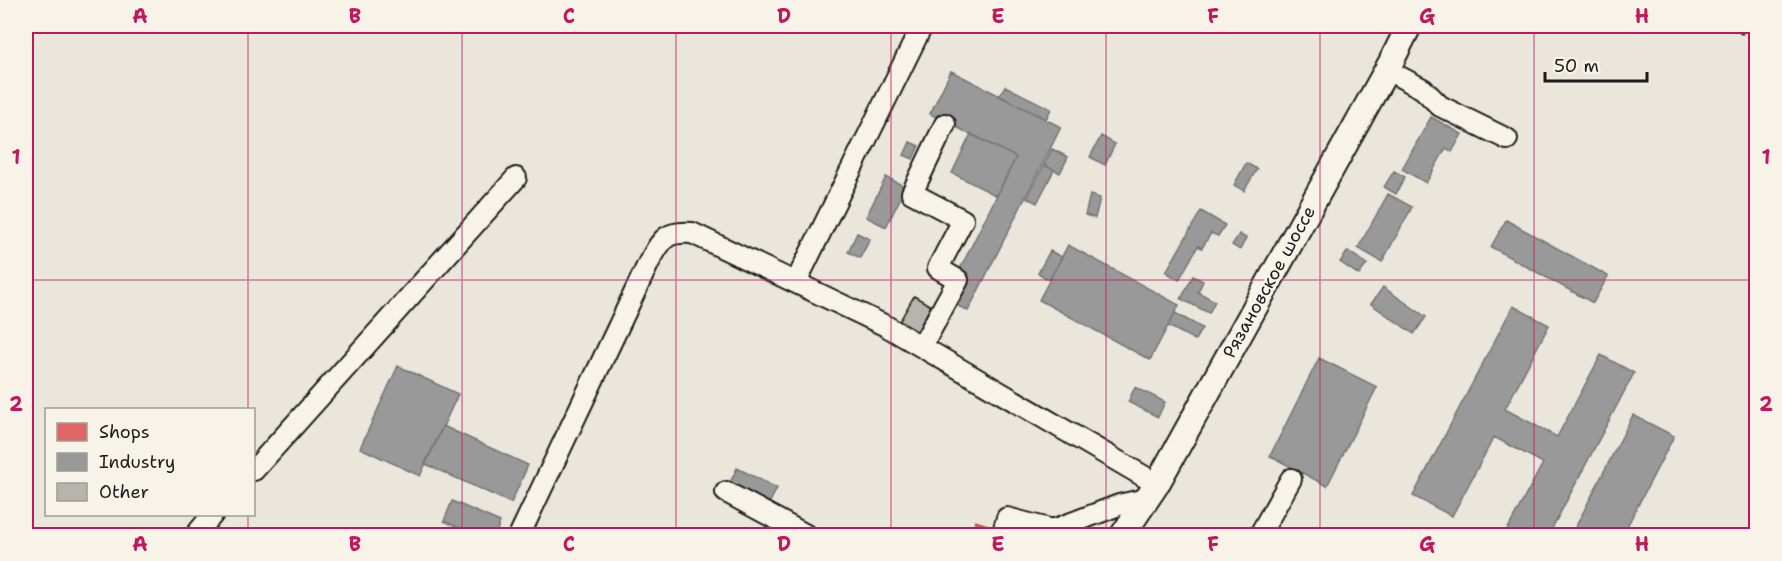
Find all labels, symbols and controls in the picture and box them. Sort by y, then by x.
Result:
text: A [132,3,148,29]
text: B [349,3,361,29]
text: C [563,3,575,29]
text: D [777,3,791,29]
text: E [991,3,1005,29]
text: F [1207,3,1219,29]
text: G [1419,3,1435,29]
text: H [1635,3,1649,29]
scale bar [1545,45,1647,83]
text: 50 m [1554,54,1599,78]
text: 1 [11,144,21,170]
text: 1 [1761,144,1771,170]
street label: Рязановское шоссе [1217,202,1321,362]
text: 2 [9,391,23,417]
text: 2 [1759,391,1773,417]
legend [45,408,255,516]
text: Shops [99,420,150,444]
text: Industry [99,450,175,474]
text: Other [99,480,149,504]
text: A [132,531,148,557]
text: B [349,531,361,557]
text: C [563,531,575,557]
text: D [777,531,791,557]
text: E [991,531,1005,557]
text: F [1207,531,1219,557]
text: G [1419,531,1435,557]
text: H [1635,531,1649,557]

